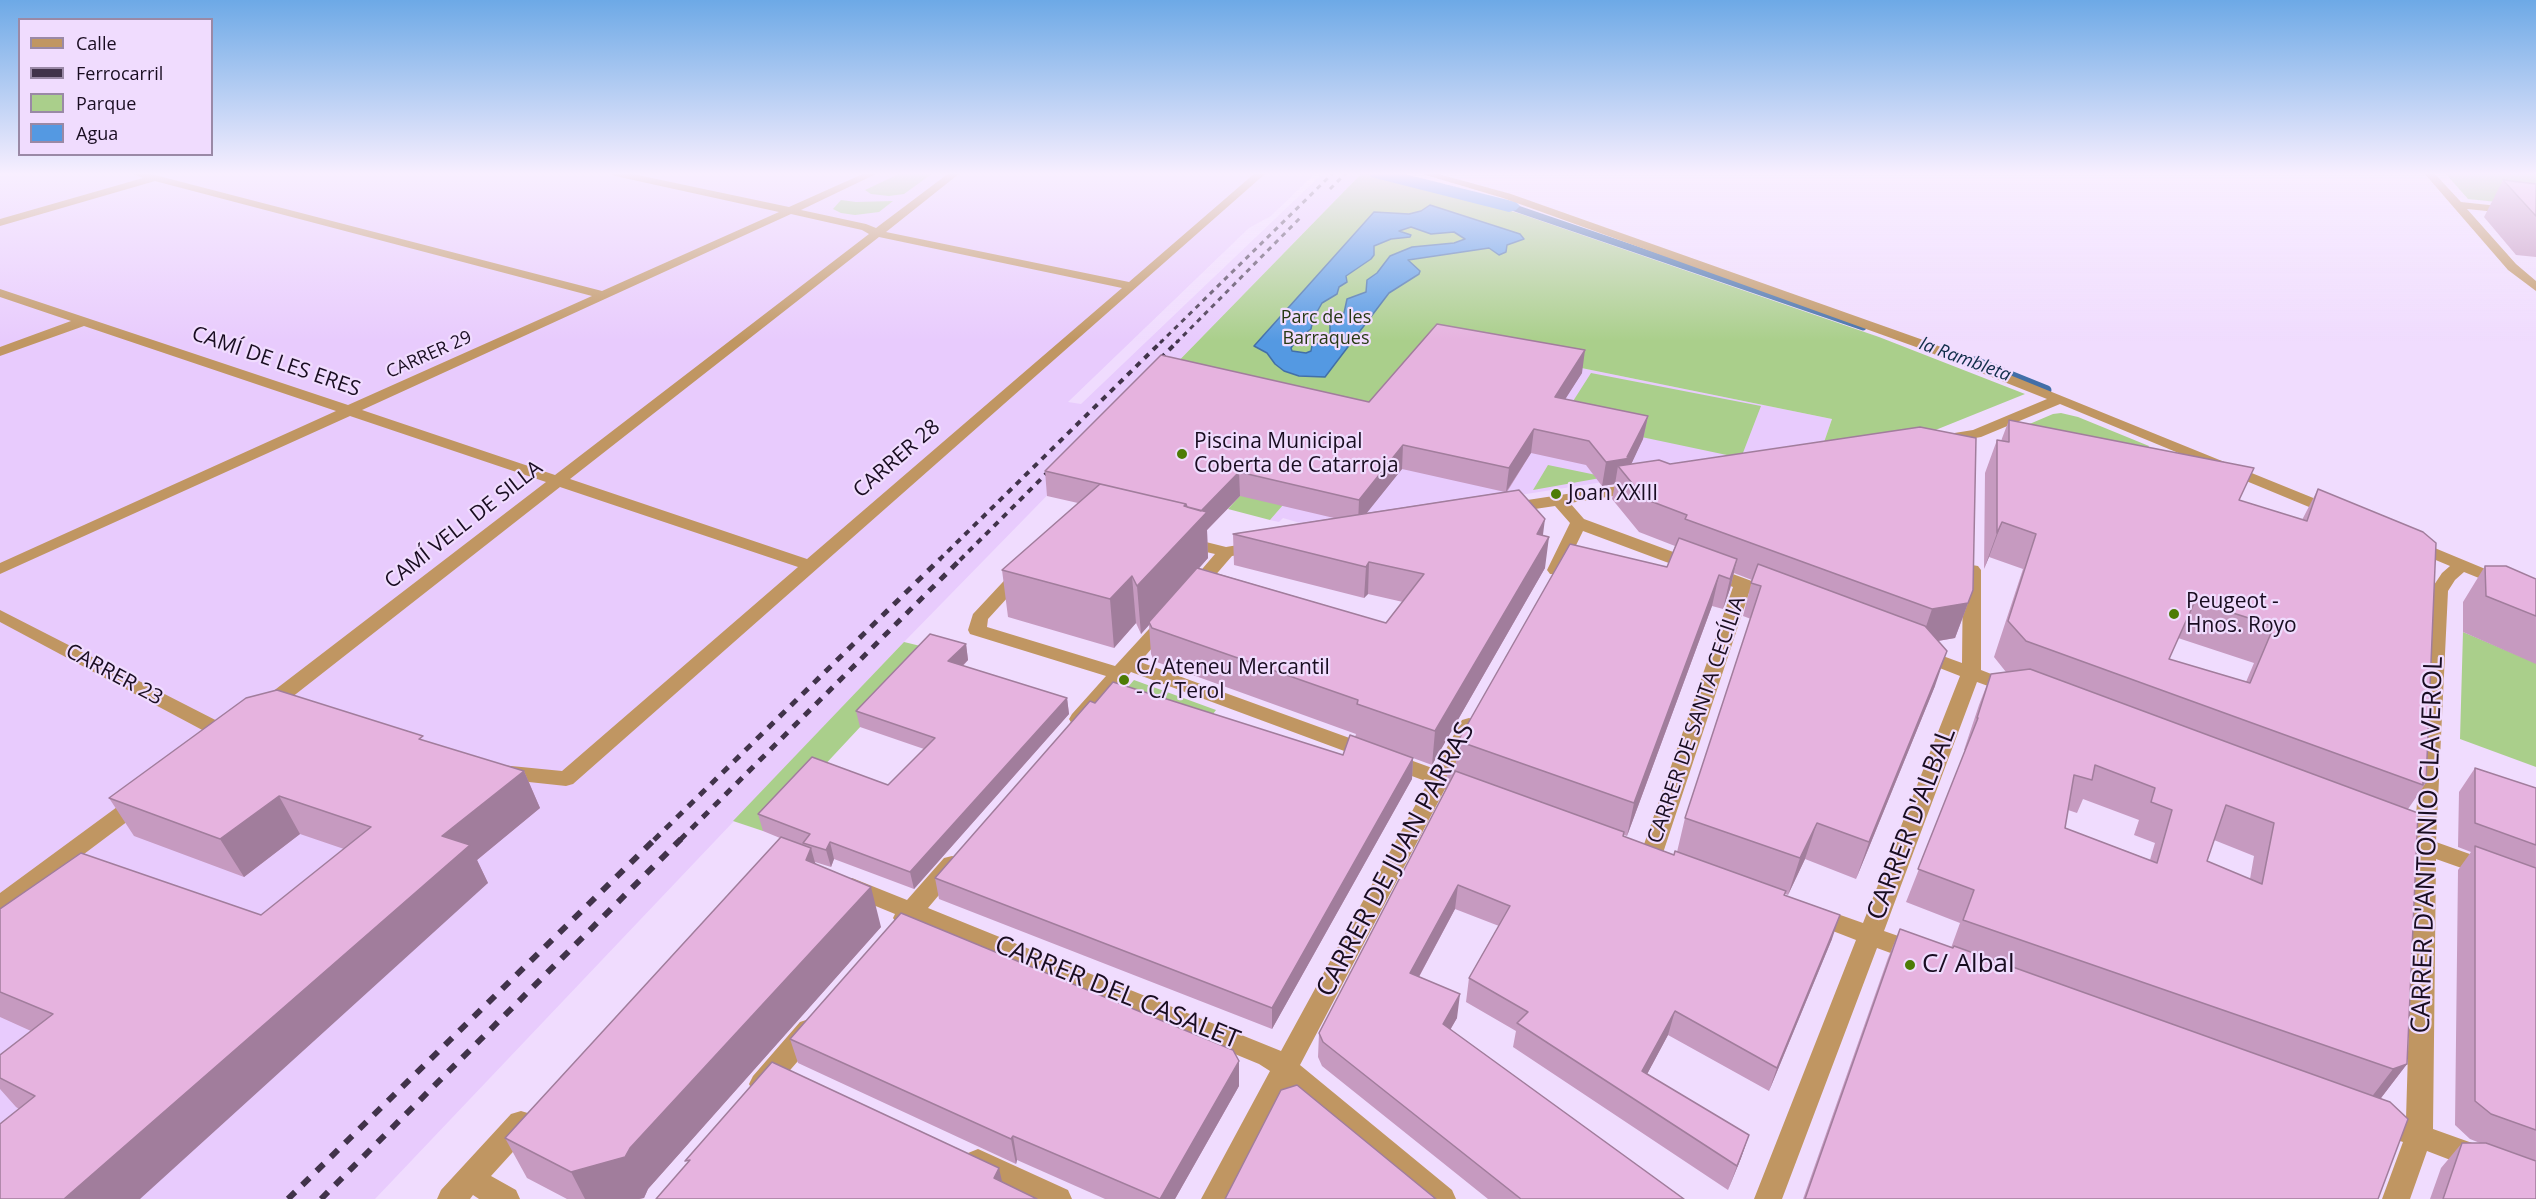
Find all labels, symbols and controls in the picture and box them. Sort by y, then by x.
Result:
legend [18,18,213,156]
text: Calle [76,31,117,55]
text: Ferrocarril [76,61,163,85]
text: Parque [76,91,136,115]
text: Agua [76,121,118,145]
park label: Parc de les Barraques [1281,307,1371,350]
street label: CAMÍ DE LES ERES [188,321,364,403]
street label: CARRER 29 [383,327,475,383]
water label: la Rambleta [1916,334,2014,386]
street label: CARRER 28 [849,415,945,503]
place label: Piscina Municipal Coberta de Catarroja [1194,429,1399,479]
marker: Piscina Municipal Coberta de Catarroja [1175,447,1189,461]
street label: CAMÍ VELL DE SILLA [380,456,548,594]
place label: Joan XXIII [1568,481,1658,507]
marker: Joan XXIII [1549,487,1563,501]
place label: Peugeot - Hnos. Royo [2186,589,2297,639]
street label: CARRER DE SANTA CECÍLIA [1643,593,1751,847]
marker: Peugeot - Hnos. Royo [2167,607,2181,621]
street label: CARRER 23 [61,639,167,711]
place label: C/ Ateneu Mercantil - C/ Terol [1136,655,1330,705]
street label: CARRER D'ANTONIO CLAVEROL [2406,656,2450,1034]
marker: C/ Ateneu Mercantil - C/ Terol [1117,673,1131,687]
street label: CARRER DE JUAN PARRAS [1310,718,1482,1002]
street label: CARRER D'ALBAL [1861,723,1963,925]
street label: CARRER DEL CASALET [990,930,1244,1056]
place label: C/ Albal [1922,949,2015,981]
marker: C/ Albal [1903,958,1917,972]

